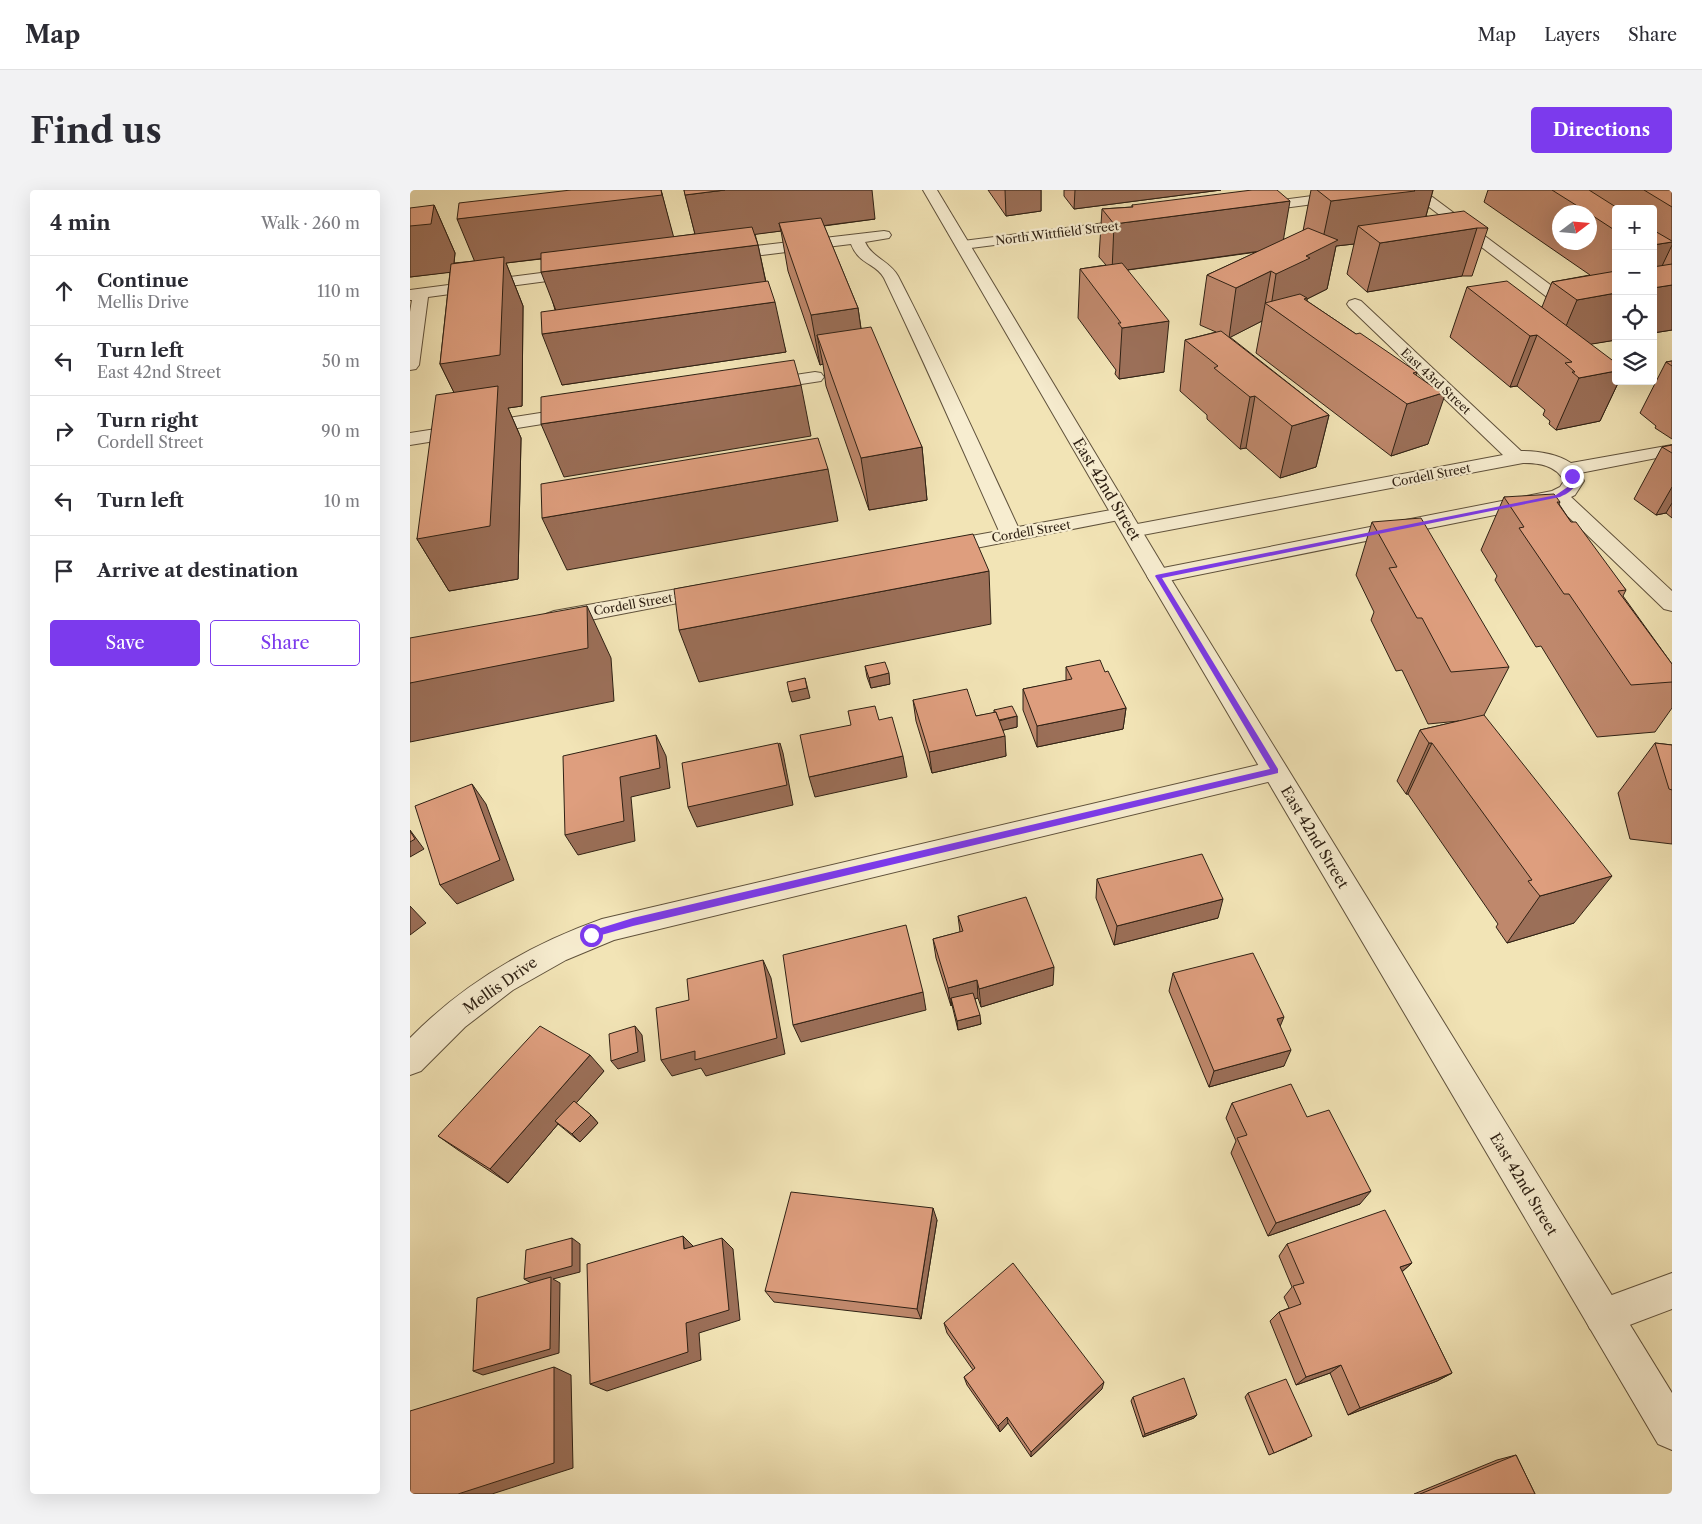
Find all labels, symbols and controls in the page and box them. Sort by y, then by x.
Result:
text: Map [25,20,80,49]
text: Map [1478,24,1516,46]
text: Layers [1544,24,1600,46]
text: Share [1628,24,1677,46]
button: Directions [1531,107,1672,153]
text: Find us [30,109,162,152]
north arrow [1552,205,1597,250]
map controls [1612,205,1657,385]
button: + [1612,205,1657,250]
text: 4 min [50,210,111,235]
text: Walk · 260 m [261,213,360,233]
street label: North Wittfield Street [994,218,1120,248]
button: − [1612,250,1657,295]
text: Continue [97,269,189,292]
icon: ahead [50,277,78,305]
text: 110 m [317,281,360,301]
text: Mellis Drive [97,292,189,312]
button: locate [1612,295,1657,340]
text: Turn left [97,339,184,362]
button: layers [1612,340,1657,385]
street label: East 43rd Street [1398,345,1475,418]
icon: left [50,347,78,375]
text: 50 m [322,351,360,371]
text: East 42nd Street [97,362,221,382]
text: Turn right [97,409,198,432]
icon: right [50,417,78,445]
text: 90 m [321,421,360,441]
text: Cordell Street [97,432,204,452]
street label: East 42nd Street [1069,434,1145,544]
street label: Cordell Street [1390,460,1472,490]
route end [1561,465,1584,488]
icon: left [50,487,78,515]
text: Turn left [97,489,184,512]
text: 10 m [324,491,360,511]
street label: Cordell Street [990,517,1072,545]
icon: arrive [50,557,78,585]
text: Arrive at destination [97,559,298,582]
street label: Cordell Street [592,590,674,618]
button: Save [50,620,200,666]
button: Share [210,620,360,666]
street label: East 42nd Street [1277,782,1353,892]
route start [580,924,603,947]
street label: Mellis Drive [459,952,541,1018]
street label: East 42nd Street [1486,1129,1562,1239]

